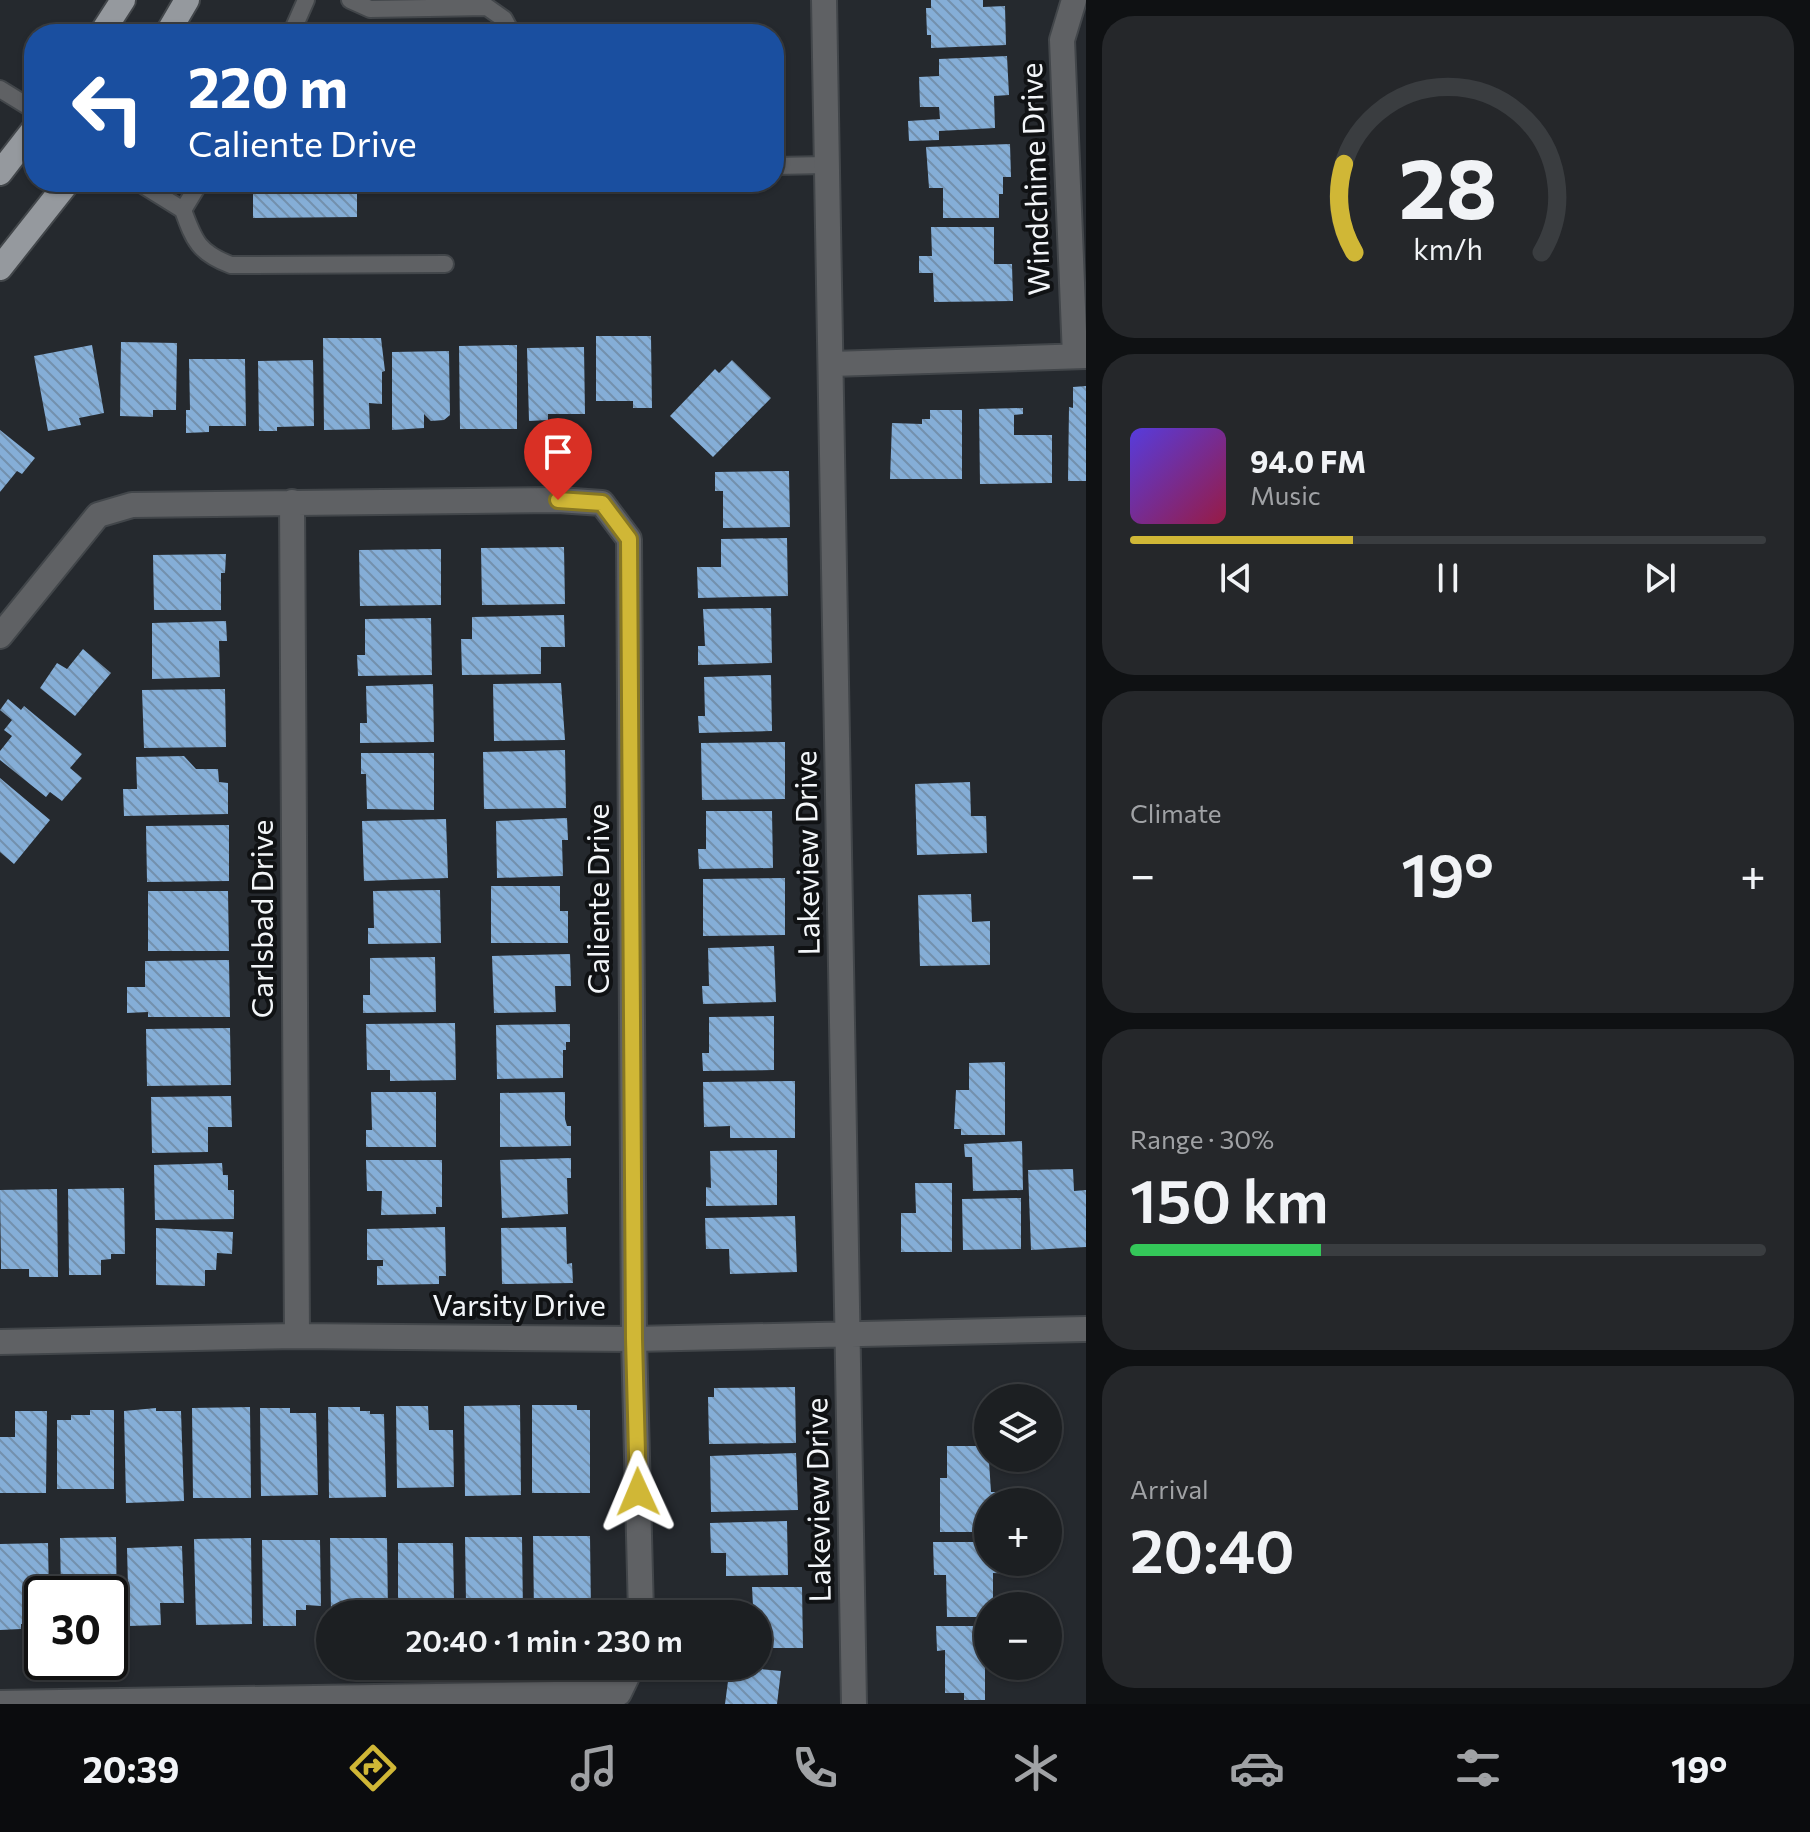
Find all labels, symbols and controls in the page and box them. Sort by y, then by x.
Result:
text: 220 m [188,51,348,120]
icon: left [56,56,160,160]
street label: Windchime Drive [1011,62,1056,296]
text: Caliente Drive [188,120,417,164]
text: 28 [1399,133,1497,235]
text: km/h [1413,231,1483,266]
pin [524,418,592,500]
icon: arrive [536,430,580,474]
text: 94.0 FM [1250,442,1366,479]
text: Music [1250,479,1321,510]
icon: previous [1214,556,1258,600]
icon: pause [1426,556,1470,600]
icon: next [1638,556,1682,600]
street label: Lakeview Drive [785,750,826,956]
text: Climate [1130,797,1222,828]
street label: Caliente Drive [578,804,615,994]
street label: Carlsbad Drive [242,820,279,1018]
text: 19° [1401,836,1494,909]
text: − [1130,846,1155,900]
text: + [1740,846,1766,900]
text: Range · 30% [1130,1123,1274,1154]
text: 150 km [1130,1162,1329,1235]
street label: Varsity Drive [432,1285,606,1322]
map controls [974,1384,1062,1680]
button: layers [974,1384,1062,1472]
street label: Lakeview Drive [796,1397,837,1603]
position arrow [596,1450,680,1534]
text: Arrival [1130,1473,1209,1504]
button: + [974,1488,1062,1576]
text: 20:40 [1130,1512,1295,1585]
speed limit sign: 30 [24,1576,128,1680]
button: − [974,1592,1062,1680]
text: 20:40 · 1 min · 230 m [405,1621,683,1658]
icon: directions [345,1740,401,1796]
icon: music [566,1740,622,1796]
icon: phone [787,1740,843,1796]
icon: climate [1008,1740,1064,1796]
icon: car [1229,1740,1285,1796]
icon: filters [1450,1740,1506,1796]
text: 20:39 [83,1746,179,1790]
text: 19° [1671,1746,1727,1790]

